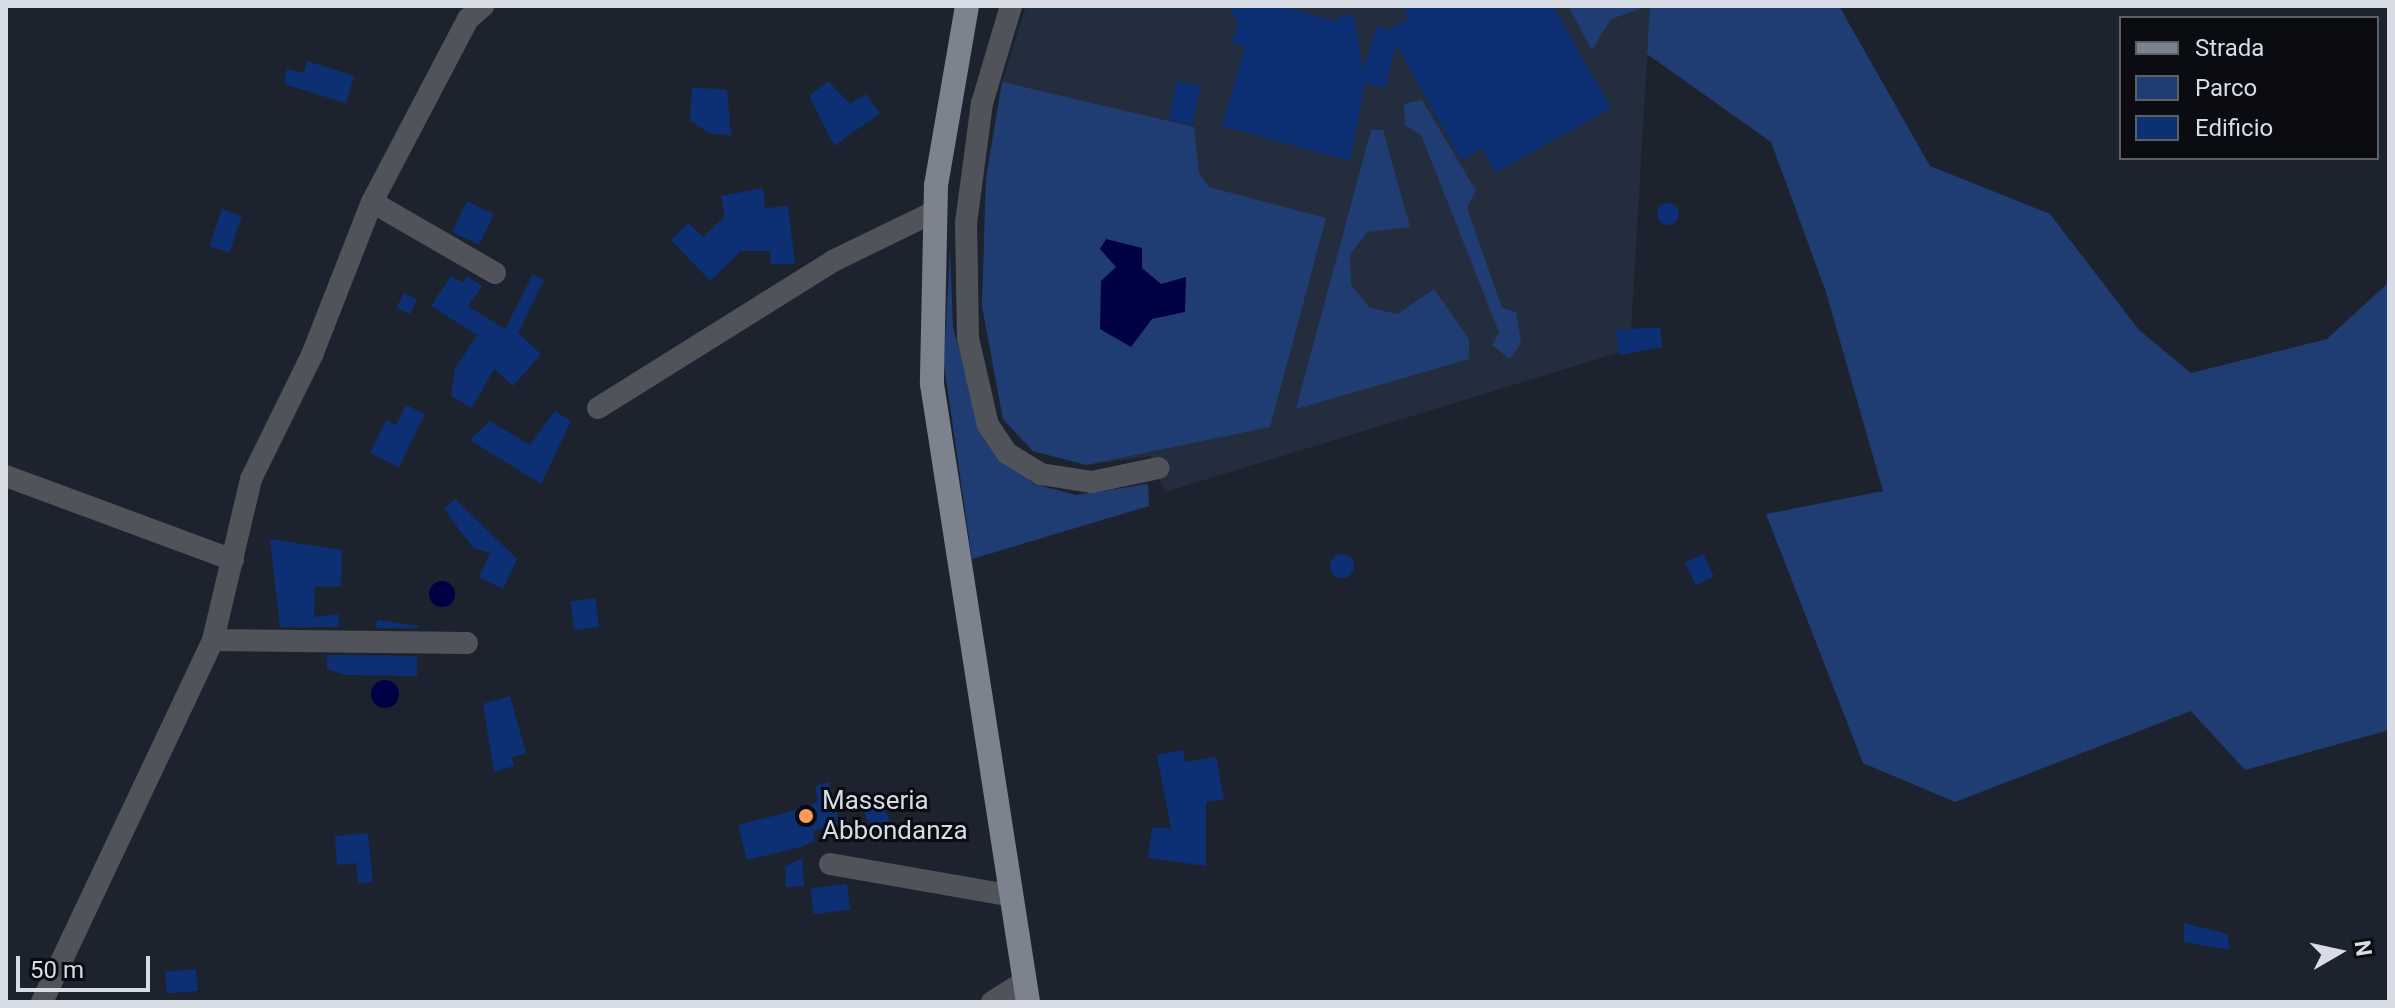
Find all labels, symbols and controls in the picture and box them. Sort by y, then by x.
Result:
legend [2119,16,2379,160]
text: Strada [2195,34,2264,62]
text: Parco [2195,74,2257,102]
text: Edificio [2195,114,2273,142]
place label: Masseria Abbondanza [822,785,968,846]
marker: Masseria Abbondanza [797,807,815,825]
north arrow [2299,912,2379,992]
text: N [2350,939,2377,958]
scale bar [20,940,154,990]
text: 50 m [30,956,84,984]

